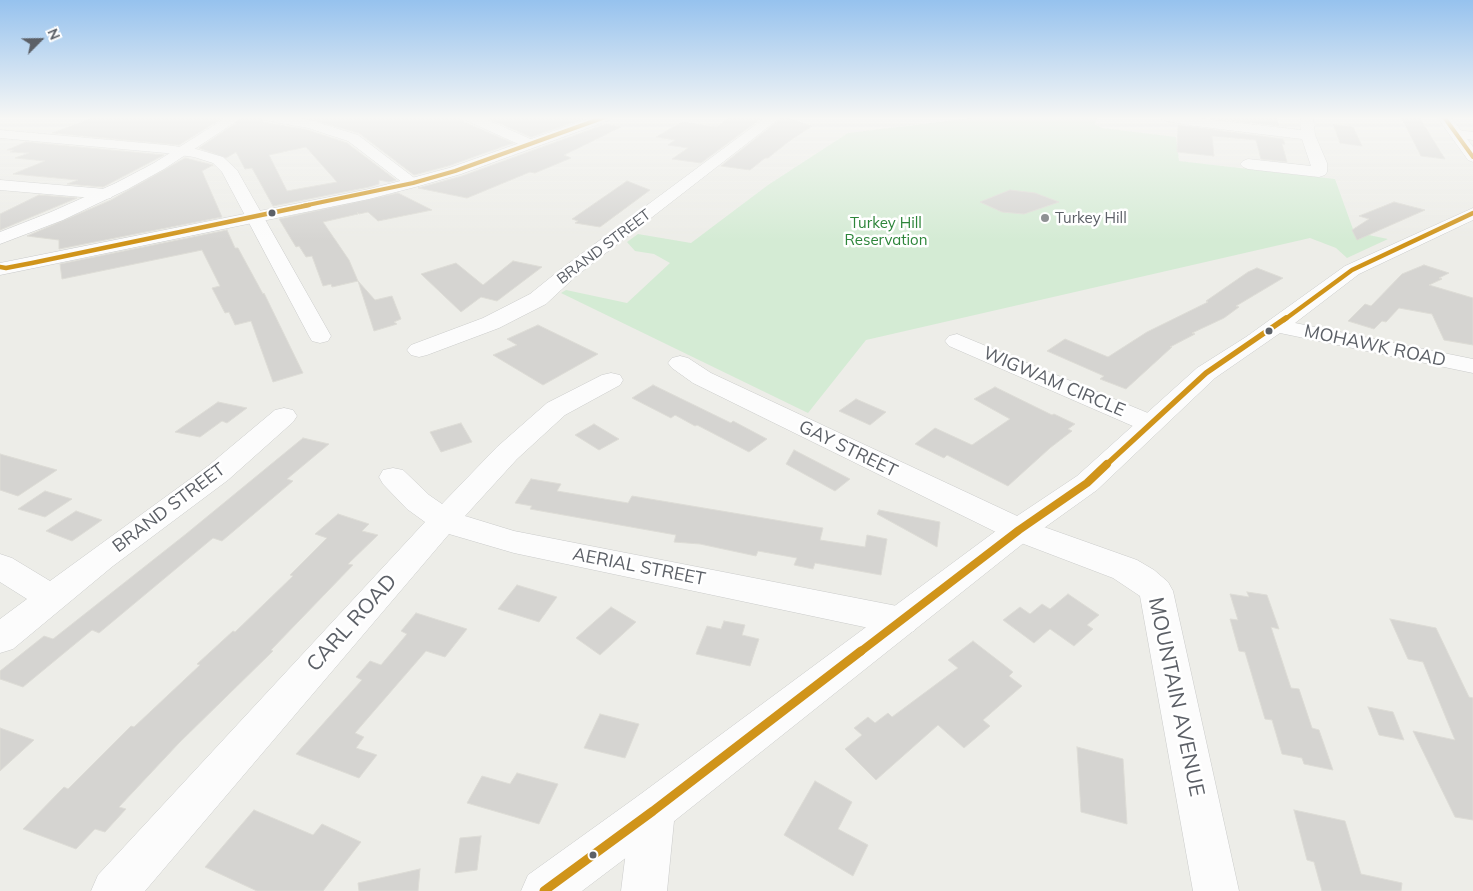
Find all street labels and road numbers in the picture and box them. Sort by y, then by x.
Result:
street label: BRAND STREET [554,206,654,288]
street label: MOHAWK ROAD [1302,320,1448,372]
street label: WIGWAM CIRCLE [980,342,1128,422]
street label: GAY STREET [795,416,901,482]
street label: BRAND STREET [108,459,230,557]
street label: AERIAL STREET [571,544,707,590]
street label: CARL ROAD [302,569,402,677]
street label: MOUNTAIN AVENUE [1143,595,1209,799]

